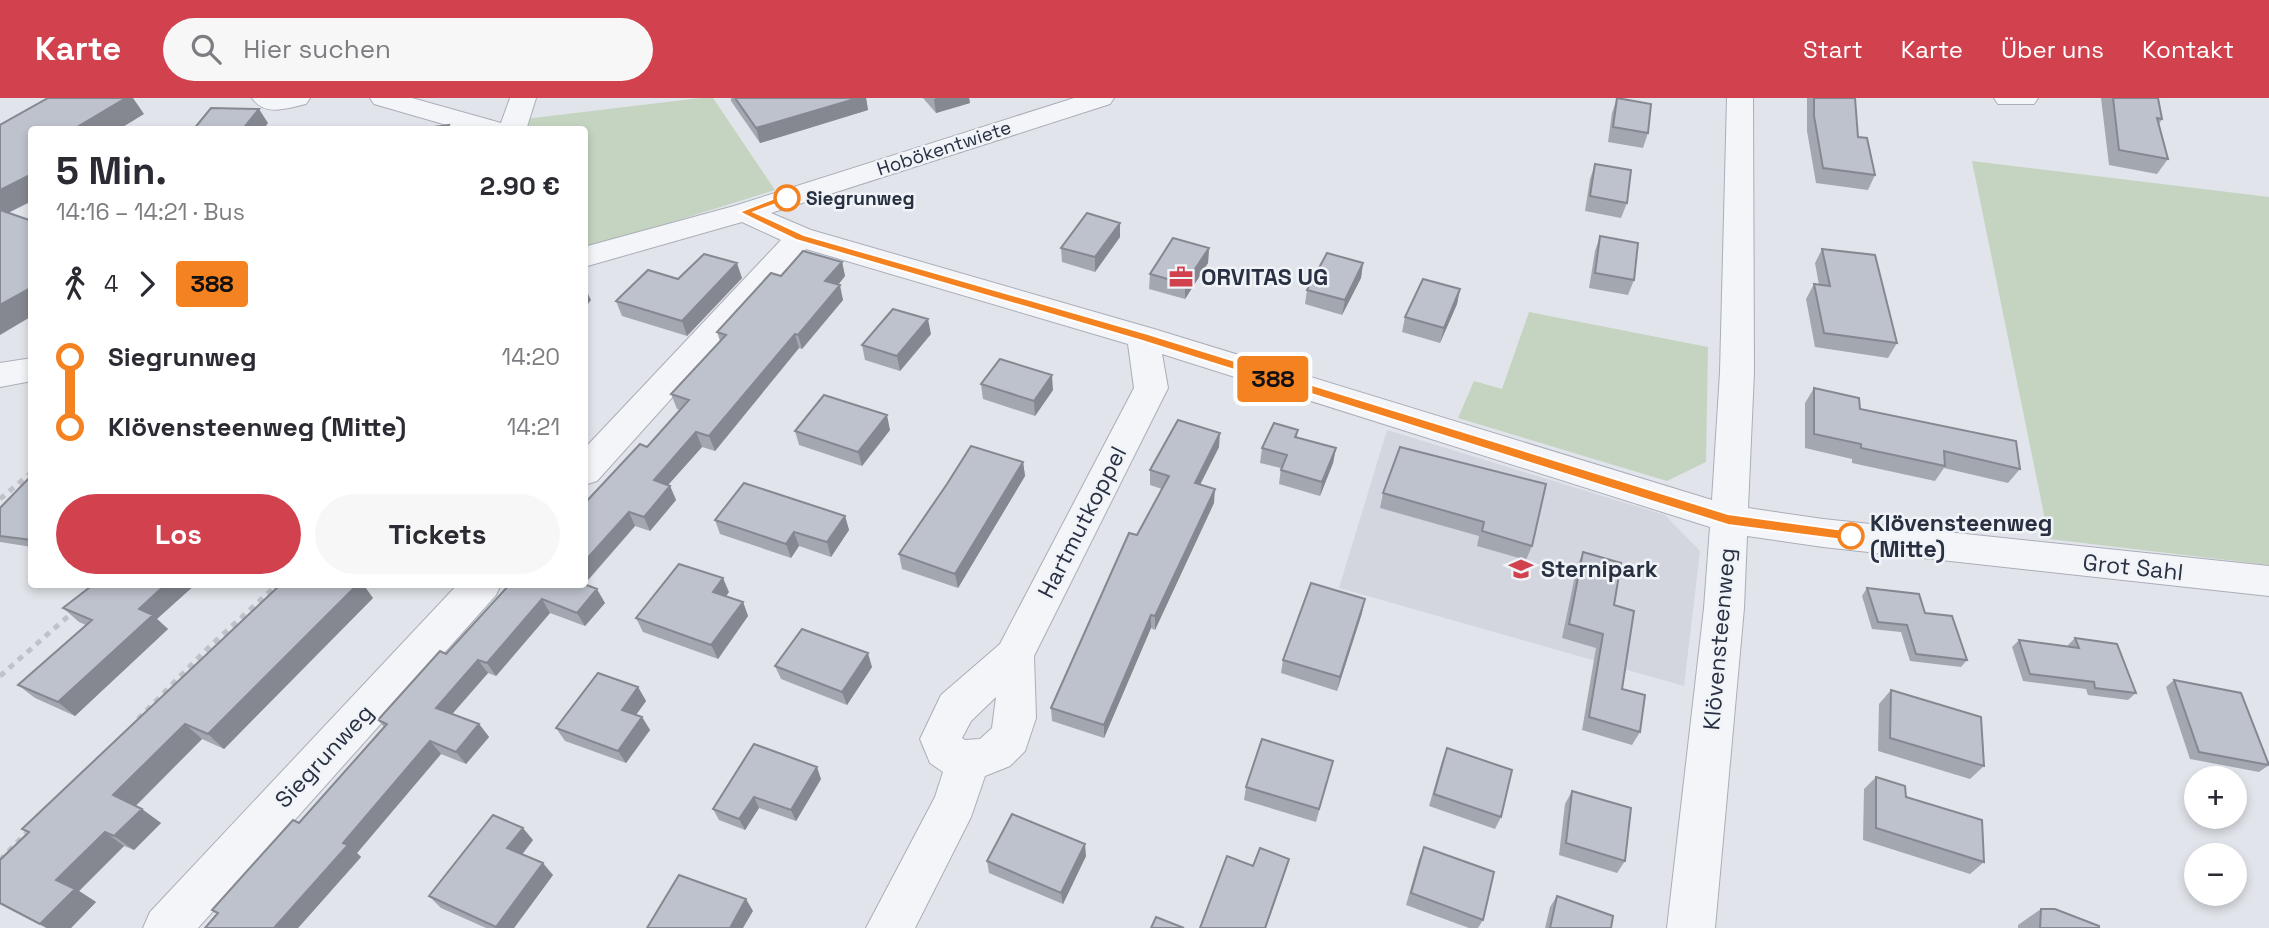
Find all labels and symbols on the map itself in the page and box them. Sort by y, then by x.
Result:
street label: Hobökentwiete [874,115,1014,181]
marker: Siegrunweg [774,185,800,211]
place label: Siegrunweg [806,186,915,211]
place label: ORVITAS UG [1201,262,1328,292]
office icon: ORVITAS UG [1167,263,1195,291]
line badge: 388 [1233,356,1313,402]
street label: Hartmutkoppel [1031,441,1133,603]
place label: Klövensteenweg (Mitte) [1870,508,2053,564]
marker: Klövensteenweg (Mitte) [1838,523,1864,549]
street label: Klövensteenweg [1696,547,1742,731]
street label: Grot Sahl [2081,547,2185,587]
place label: Sternipark [1541,554,1658,584]
school or university icon: Sternipark [1507,555,1535,583]
street label: Siegrunweg [268,698,380,814]

